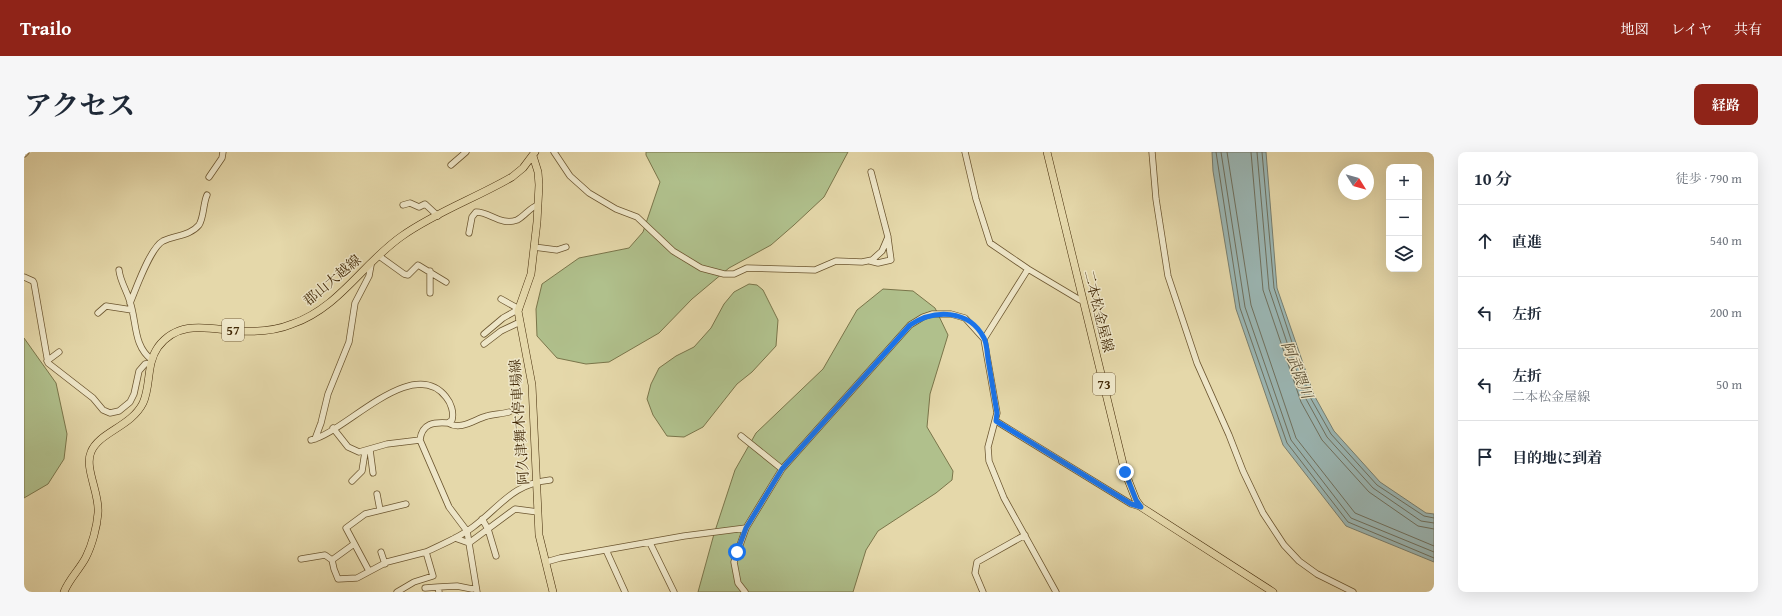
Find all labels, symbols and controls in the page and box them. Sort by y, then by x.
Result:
text: Trailo [20,14,71,42]
text: 地図 [1621,19,1649,39]
text: レイヤ [1671,19,1712,39]
text: 共有 [1734,19,1762,39]
text: アクセス [24,84,135,125]
button: 経路 [1694,84,1758,125]
north arrow [1338,164,1374,200]
map controls [1386,164,1422,272]
button: + [1386,164,1422,200]
text: 10 分 [1474,166,1512,191]
text: 徒歩 · 790 m [1676,169,1742,188]
button: − [1386,200,1422,236]
icon: ahead [1474,230,1496,252]
text: 直進 [1512,231,1542,252]
text: 540 m [1710,231,1742,250]
button: layers [1386,236,1422,272]
street label: 郡山大越線 [299,250,365,310]
street label: 二本松金屋線 [1079,268,1119,354]
icon: left [1474,302,1496,324]
text: 左折 [1512,303,1542,324]
text: 200 m [1710,303,1742,322]
road number: 57 [222,319,244,341]
water label: 阿武隈川 [1277,338,1319,403]
street label: 阿久津舞木停車場線 [505,358,533,486]
text: 左折 [1512,365,1542,386]
road number: 73 [1093,373,1115,395]
icon: left [1474,374,1496,396]
text: 50 m [1716,375,1742,394]
text: 二本松金屋線 [1512,387,1590,406]
icon: arrive [1474,446,1496,468]
text: 目的地に到着 [1512,447,1602,468]
route end [1116,463,1134,481]
route start [728,543,746,561]

